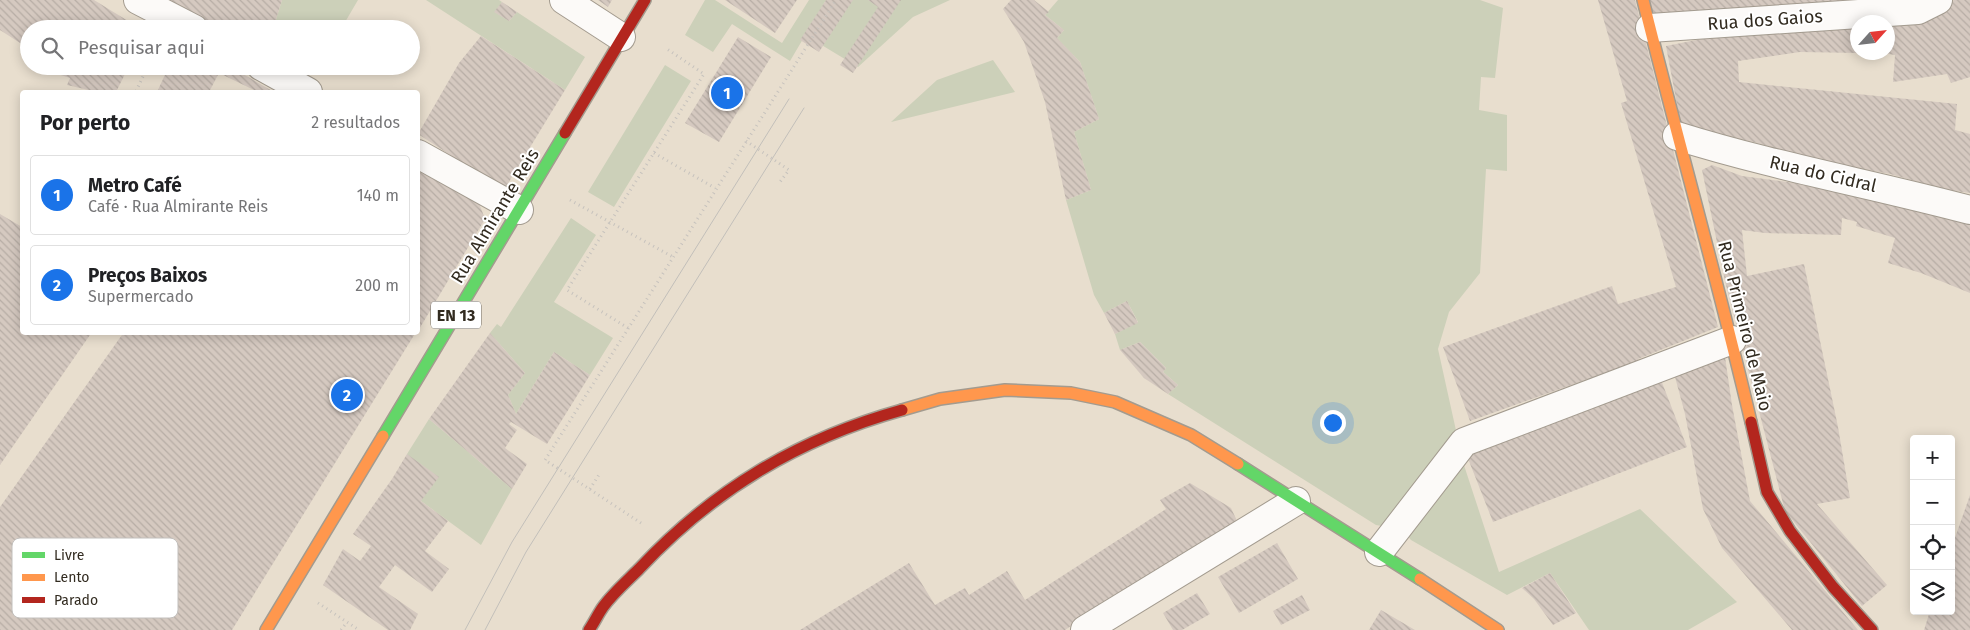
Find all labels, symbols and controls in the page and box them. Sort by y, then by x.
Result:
street label: Rua dos Gaios [1707,5,1823,35]
north arrow [1850,15,1895,60]
search box [20,20,420,75]
icon: search [38,34,66,62]
text: Pesquisar aqui [78,36,205,59]
pin: 1 [711,74,743,112]
text: Por perto [40,110,130,136]
text: 2 resultados [311,113,400,132]
street label: Rua Almirante Reis [446,145,544,287]
street label: Rua do Cidral [1767,151,1879,197]
text: Metro Café [88,174,182,197]
text: 1 [53,186,61,205]
text: 140 m [357,186,399,205]
text: Café · Rua Almirante Reis [88,197,268,216]
street label: Rua Primeiro de Maio [1713,239,1777,413]
text: Preços Baixos [88,264,207,287]
text: 2 [53,276,61,295]
text: 200 m [355,276,399,295]
text: Supermercado [88,287,194,306]
road number: EN 13 [431,302,481,328]
pin: 2 [331,376,363,414]
your location [1320,410,1346,436]
map controls [1910,435,1955,615]
button: + [1910,435,1955,480]
button: − [1910,480,1955,525]
button: locate [1910,525,1955,570]
legend [12,538,178,618]
text: Livre [54,547,84,564]
text: Lento [54,569,89,586]
button: layers [1910,570,1955,615]
text: Parado [54,592,98,609]

